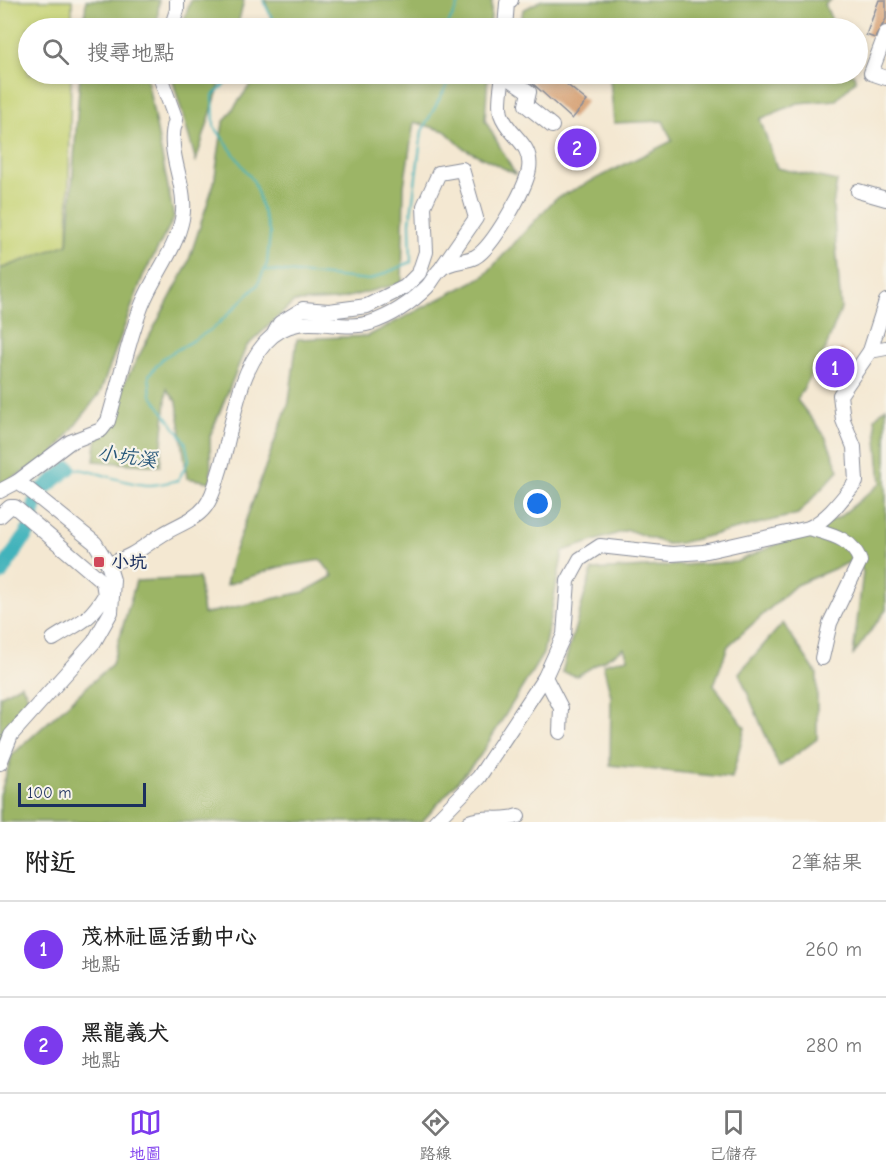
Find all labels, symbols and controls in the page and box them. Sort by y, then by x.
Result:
search box [18,18,868,84]
icon: search [39,35,72,68]
text: 搜尋地點 [87,40,175,66]
pin: 2 [558,126,596,170]
pin: 1 [816,346,854,391]
water label: 小坑溪 [96,441,159,472]
your location [523,489,552,518]
place label: 小坑 [111,552,147,573]
marker: 小坑 [92,555,106,569]
scale bar [18,780,146,808]
text: 100 m [27,784,71,802]
text: 附近 [24,848,76,878]
text: 2筆結果 [792,851,862,874]
text: 茂林社區活動中心 [81,924,257,950]
text: 1 [40,938,47,961]
text: 260 m [805,938,862,961]
text: 地點 [81,953,121,976]
text: 黑龍義犬 [81,1020,169,1046]
text: 2 [39,1034,48,1057]
text: 280 m [806,1034,862,1057]
text: 地點 [81,1049,121,1072]
tab: 地圖 [129,1106,162,1164]
tab: 路線 [419,1106,452,1164]
tab: 已儲存 [709,1106,757,1164]

